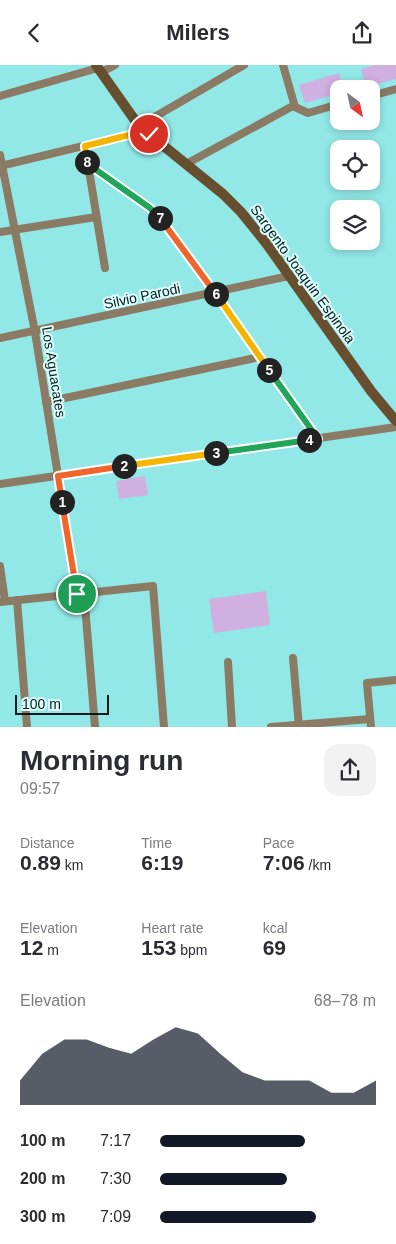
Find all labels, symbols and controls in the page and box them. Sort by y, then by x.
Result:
icon: back [20,19,48,47]
icon: share [348,19,376,47]
text: Milers [166,20,230,45]
north arrow [330,80,380,130]
map controls [330,80,380,250]
pin [128,113,170,155]
icon: check [135,120,163,148]
button: locate [330,140,380,190]
pin: 8 [74,149,100,175]
text: 8 [84,154,91,170]
button: layers [330,200,380,250]
street label: Sargento Joaquin Espinola [247,202,359,347]
pin: 7 [148,205,172,231]
text: 7 [157,210,164,226]
street label: Silvio Parodi [102,280,182,312]
pin: 6 [204,281,228,307]
text: 6 [213,286,220,302]
street label: Los Aguacates [39,325,69,419]
pin: 5 [256,357,282,383]
text: 5 [266,362,273,378]
pin: 4 [296,427,322,453]
text: 4 [306,432,313,448]
pin: 3 [204,441,228,465]
text: 3 [213,445,220,461]
pin: 2 [112,453,136,479]
text: 2 [121,458,128,474]
pin: 1 [50,489,74,515]
text: 1 [59,494,66,510]
pin [56,573,98,615]
icon: arrive [63,580,91,608]
scale bar [15,691,109,715]
text: 100 m [22,696,61,712]
button: share [324,744,376,796]
text: Morning run [20,745,183,776]
text: 09:57 [20,780,60,797]
text: Distance [20,835,74,851]
text: Time [141,835,172,851]
text: Pace [263,835,295,851]
text: 0.89 [20,851,61,874]
text: 6:19 [141,851,183,874]
text: 7:06 [263,851,305,874]
text: km [61,857,83,873]
text: /km [305,857,331,873]
text: Elevation [20,920,78,936]
text: Heart rate [141,920,204,936]
text: kcal [263,920,288,936]
text: 12 [20,936,43,959]
text: 153 [141,936,176,959]
text: 69 [263,936,286,959]
text: m [43,942,59,958]
text: bpm [176,942,208,958]
text: Elevation [20,992,86,1009]
text: 68–78 m [314,992,376,1009]
text: 100 m [20,1132,65,1149]
text: 7:17 [100,1132,131,1149]
text: 200 m [20,1170,65,1187]
text: 7:30 [100,1170,131,1187]
text: 300 m [20,1208,65,1225]
text: 7:09 [100,1208,131,1225]

